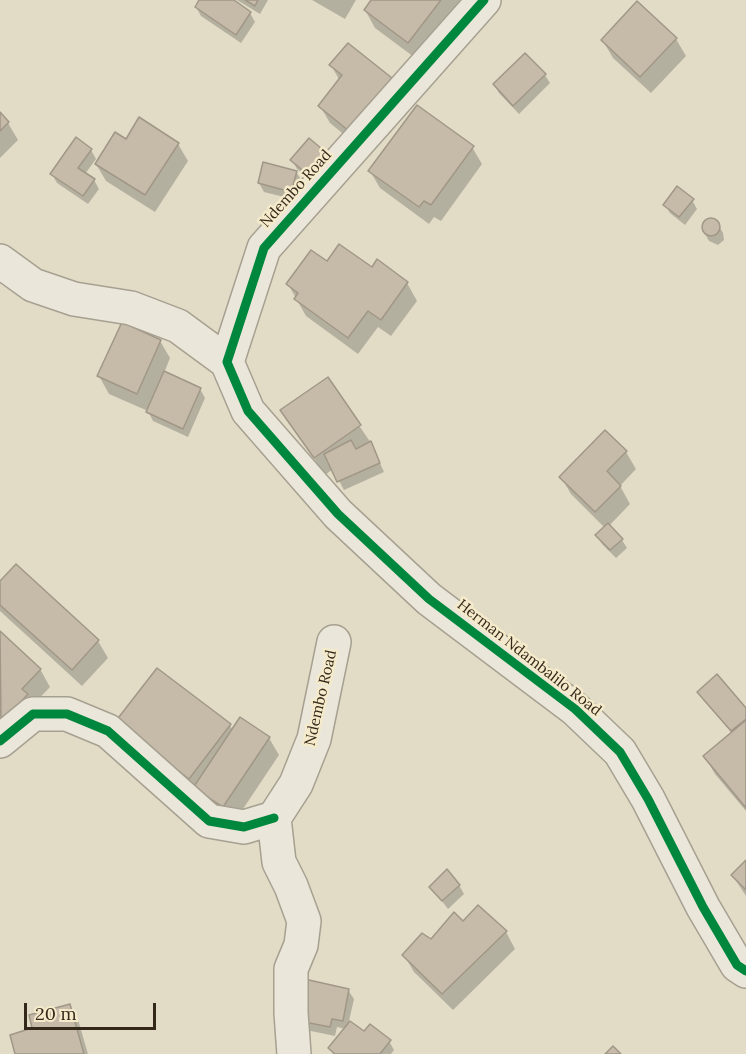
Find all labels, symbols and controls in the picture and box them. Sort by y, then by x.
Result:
street label: Ndembo Road [257,147,335,231]
street label: Herman Ndambalilo Road [453,596,605,720]
street label: Ndembo Road [301,648,341,748]
scale bar [27,991,159,1029]
text: 20 m [35,1002,77,1025]

